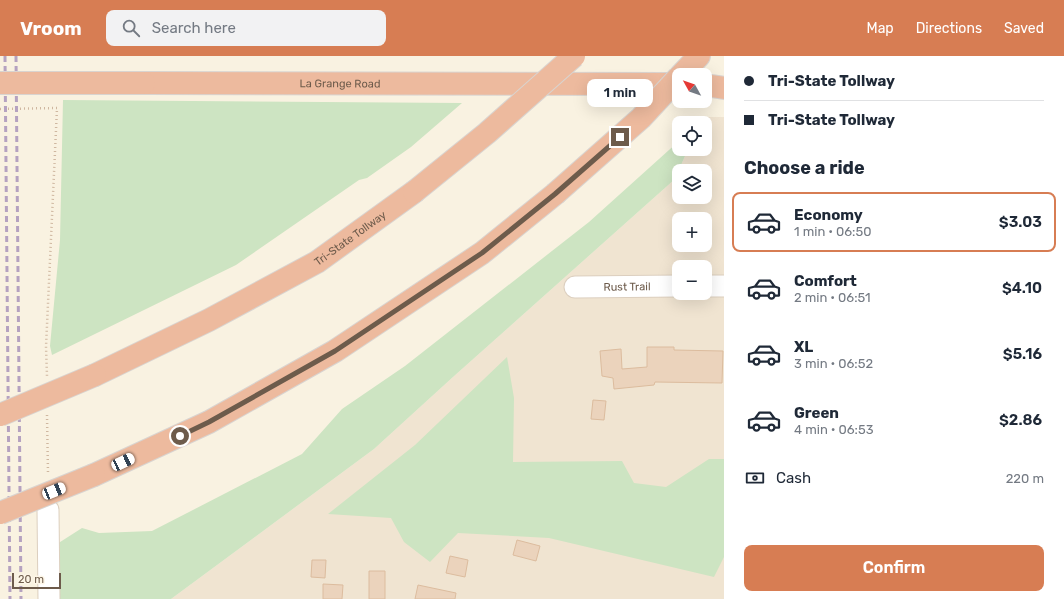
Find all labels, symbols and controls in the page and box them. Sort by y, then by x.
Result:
search box [106,10,386,46]
text: Vroom [20,17,82,40]
icon: search [120,17,142,39]
text: Search here [152,19,236,37]
text: Map [867,20,894,37]
text: Directions [916,20,982,37]
text: Saved [1004,20,1044,37]
north arrow [672,68,712,108]
map controls [672,68,712,300]
text: Tri-State Tollway [768,72,895,90]
street label: La Grange Road [300,77,380,90]
callout: 1 min [587,79,653,107]
text: 1 min [604,85,636,100]
text: Tri-State Tollway [768,111,895,129]
button: locate [672,116,712,156]
route end [611,128,629,146]
text: Choose a ride [744,157,865,179]
button: layers [672,164,712,204]
icon: car [746,204,782,240]
text: Economy [794,206,863,224]
street label: Tri-State Tollway [312,208,389,269]
button: + [672,212,712,252]
text: $3.03 [999,213,1042,231]
text: 1 min · 06:50 [794,224,871,239]
button: − [672,260,712,300]
icon: car [746,270,782,306]
text: Comfort [794,272,857,290]
text: $4.10 [1002,279,1042,297]
street label: Rust Trail [603,280,651,294]
text: 2 min · 06:51 [794,290,871,305]
icon: car [746,336,782,372]
text: XL [794,338,813,356]
text: $5.16 [1003,345,1042,363]
text: 3 min · 06:52 [794,356,873,371]
icon: car [746,402,782,438]
text: Green [794,404,839,422]
text: $2.86 [999,411,1042,429]
text: 4 min · 06:53 [794,422,873,437]
route start [171,427,189,445]
car [110,451,136,473]
icon: cash [744,467,766,489]
text: Cash [776,469,811,487]
text: 220 m [1006,471,1044,486]
car [41,481,67,501]
button: Confirm [744,545,1044,591]
scale bar [12,571,61,590]
text: 20 m [18,573,44,586]

